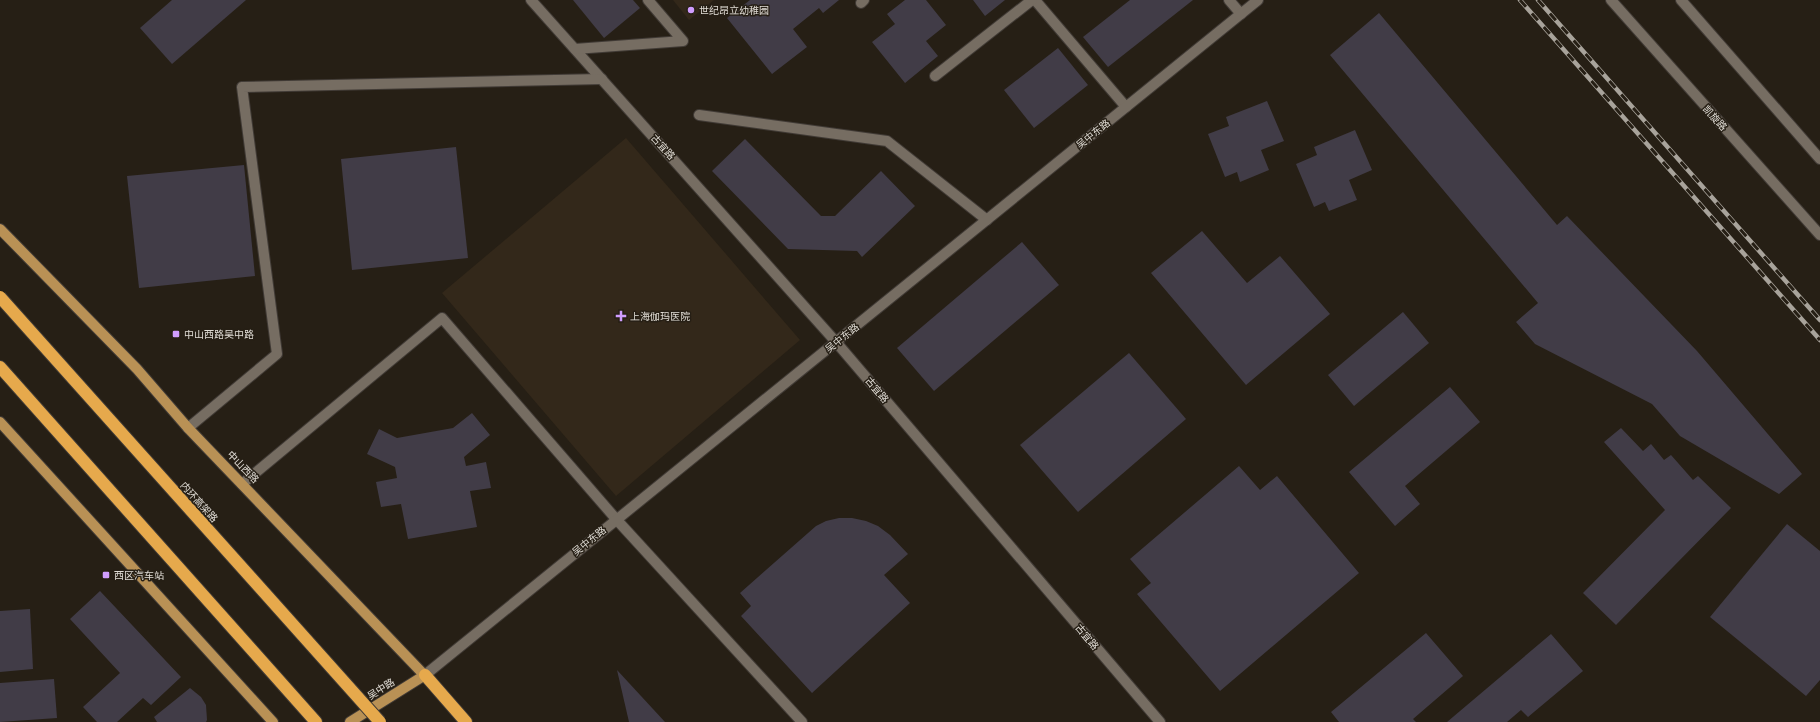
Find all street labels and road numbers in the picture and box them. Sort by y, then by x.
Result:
street label: 凯旋路 [1700,103,1730,133]
street label: 吴中东路 [1073,116,1113,152]
street label: 古宜路 [648,132,678,162]
street label: 吴中东路 [822,320,862,356]
street label: 古宜路 [862,374,892,406]
street label: 中山西路 [224,448,262,486]
street label: 内环高架路 [177,479,221,525]
street label: 吴中东路 [569,523,609,559]
street label: 古宜路 [1072,621,1102,653]
street label: 吴中路 [365,676,397,702]

